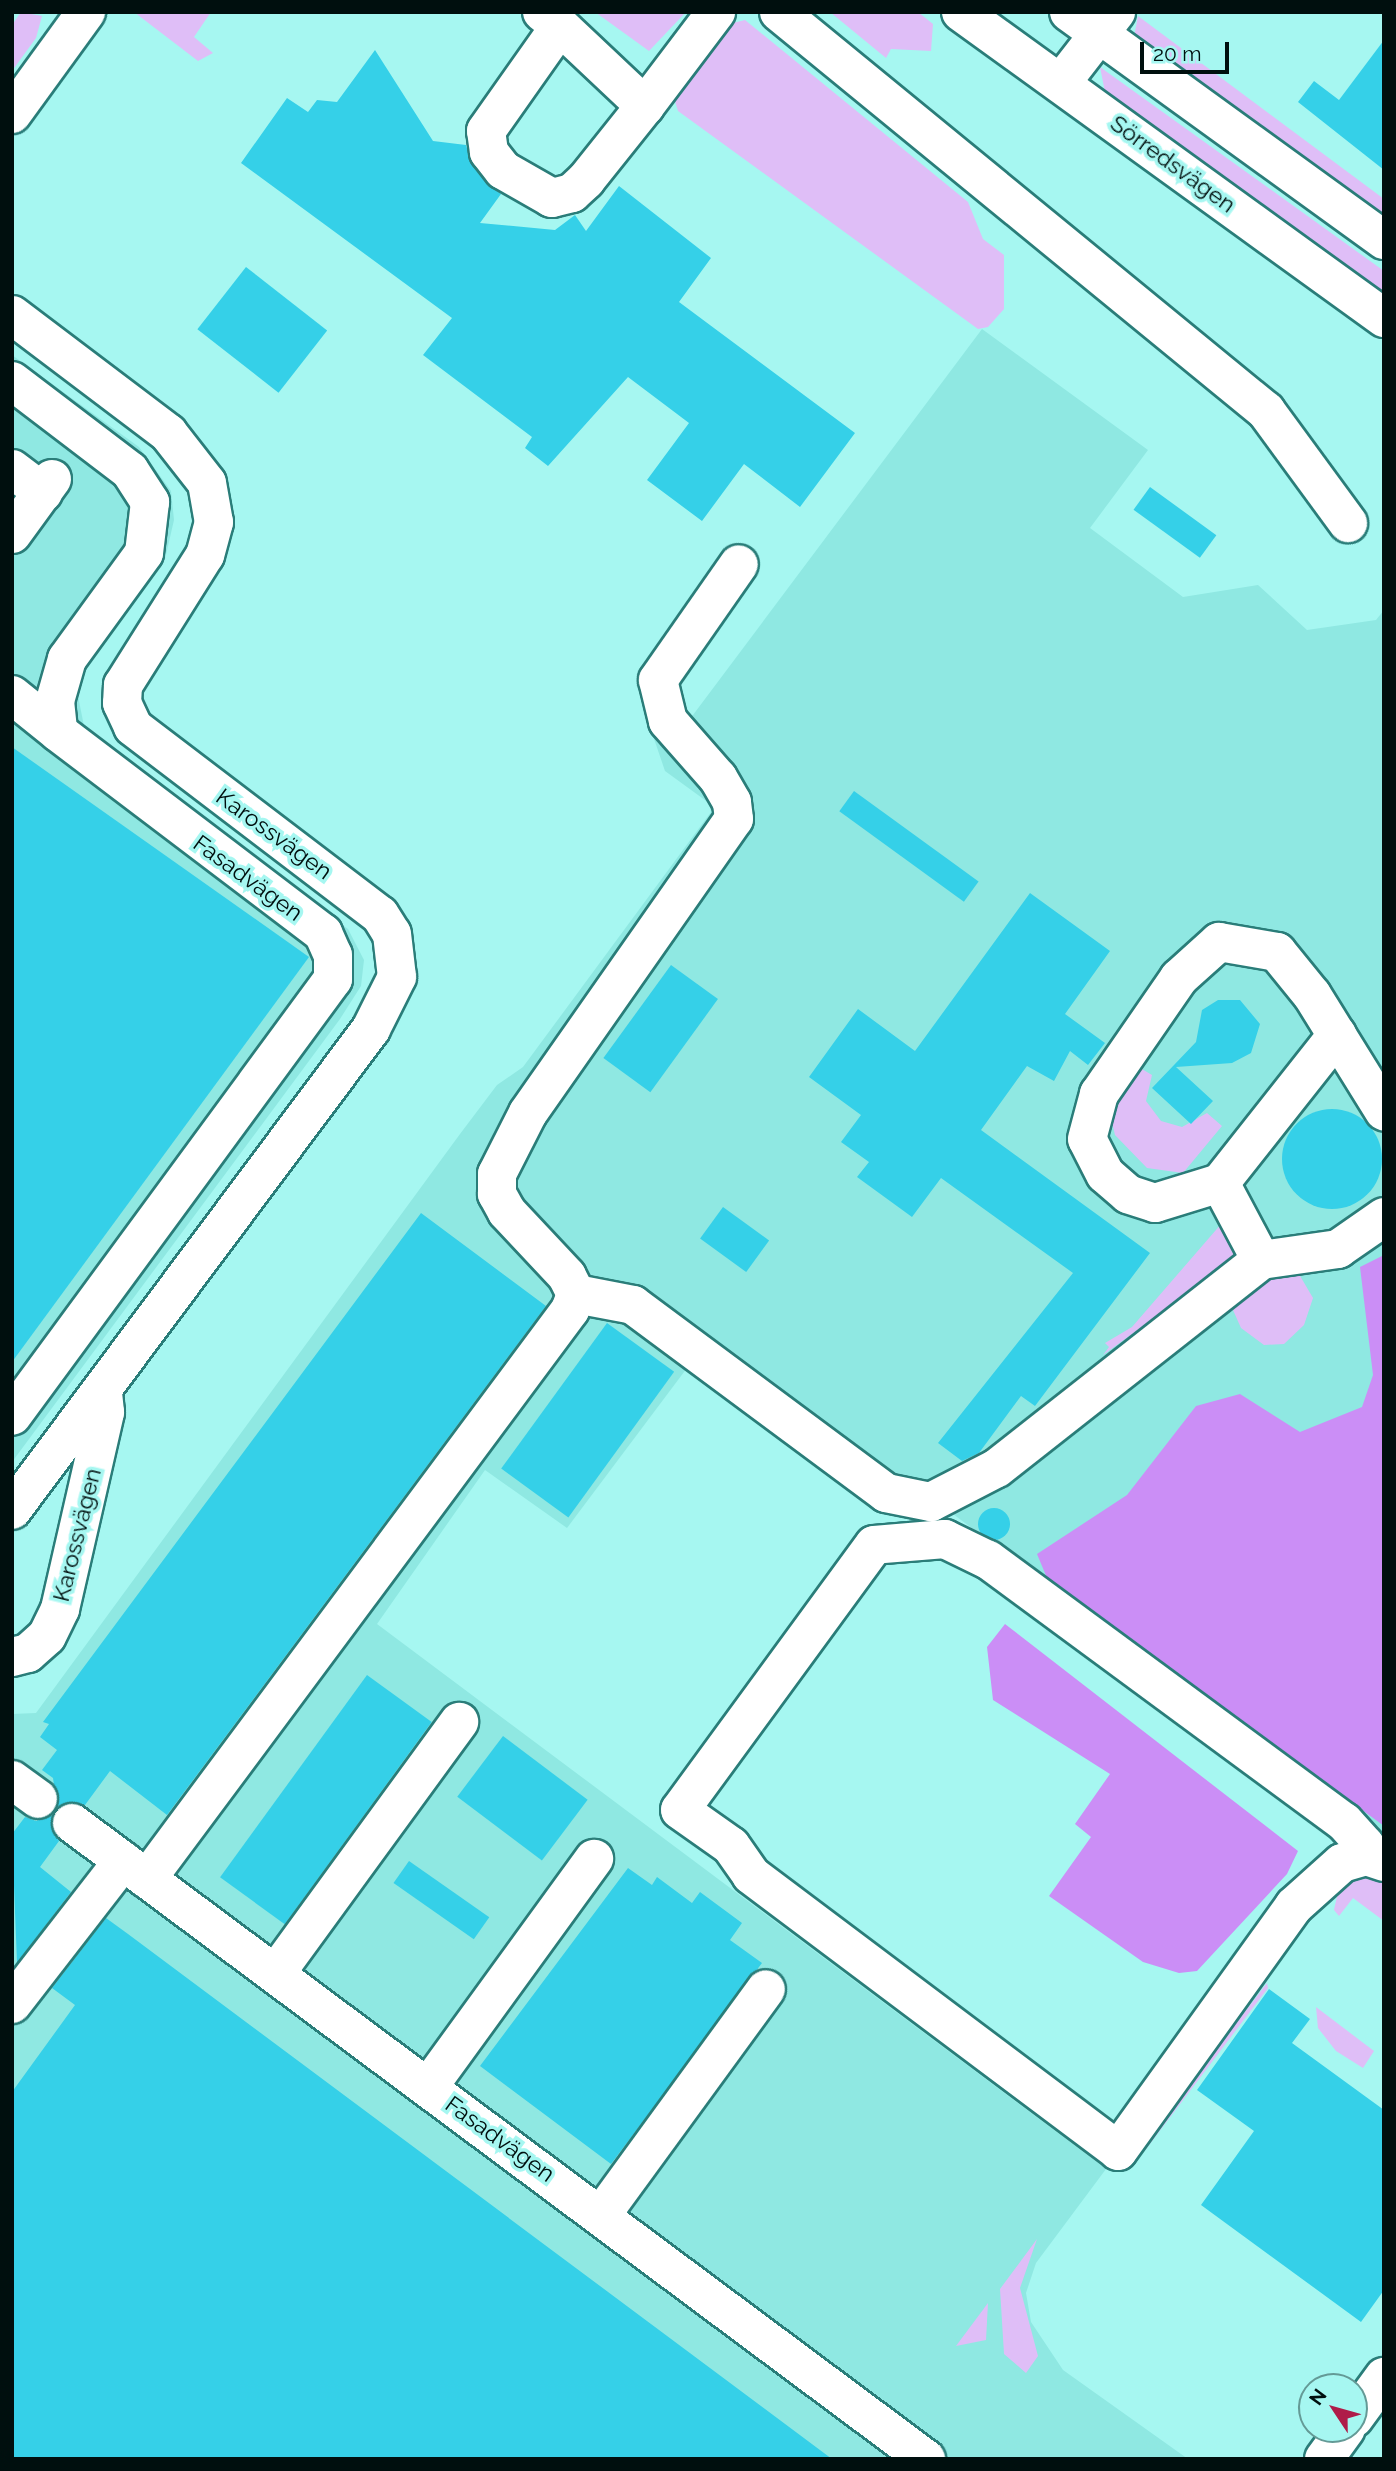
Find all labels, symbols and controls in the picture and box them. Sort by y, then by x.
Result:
scale bar [1144,28,1233,72]
text: 20 m [1153,41,1201,66]
street label: Sörredsvägen [1105,109,1241,219]
street label: Karossvägen [211,783,337,885]
street label: Fasadvägen [188,829,308,927]
street label: Karossvägen [47,1466,107,1604]
street label: Fasadvägen [440,2090,560,2188]
north arrow [1298,2373,1368,2443]
text: N [1304,2385,1331,2409]

